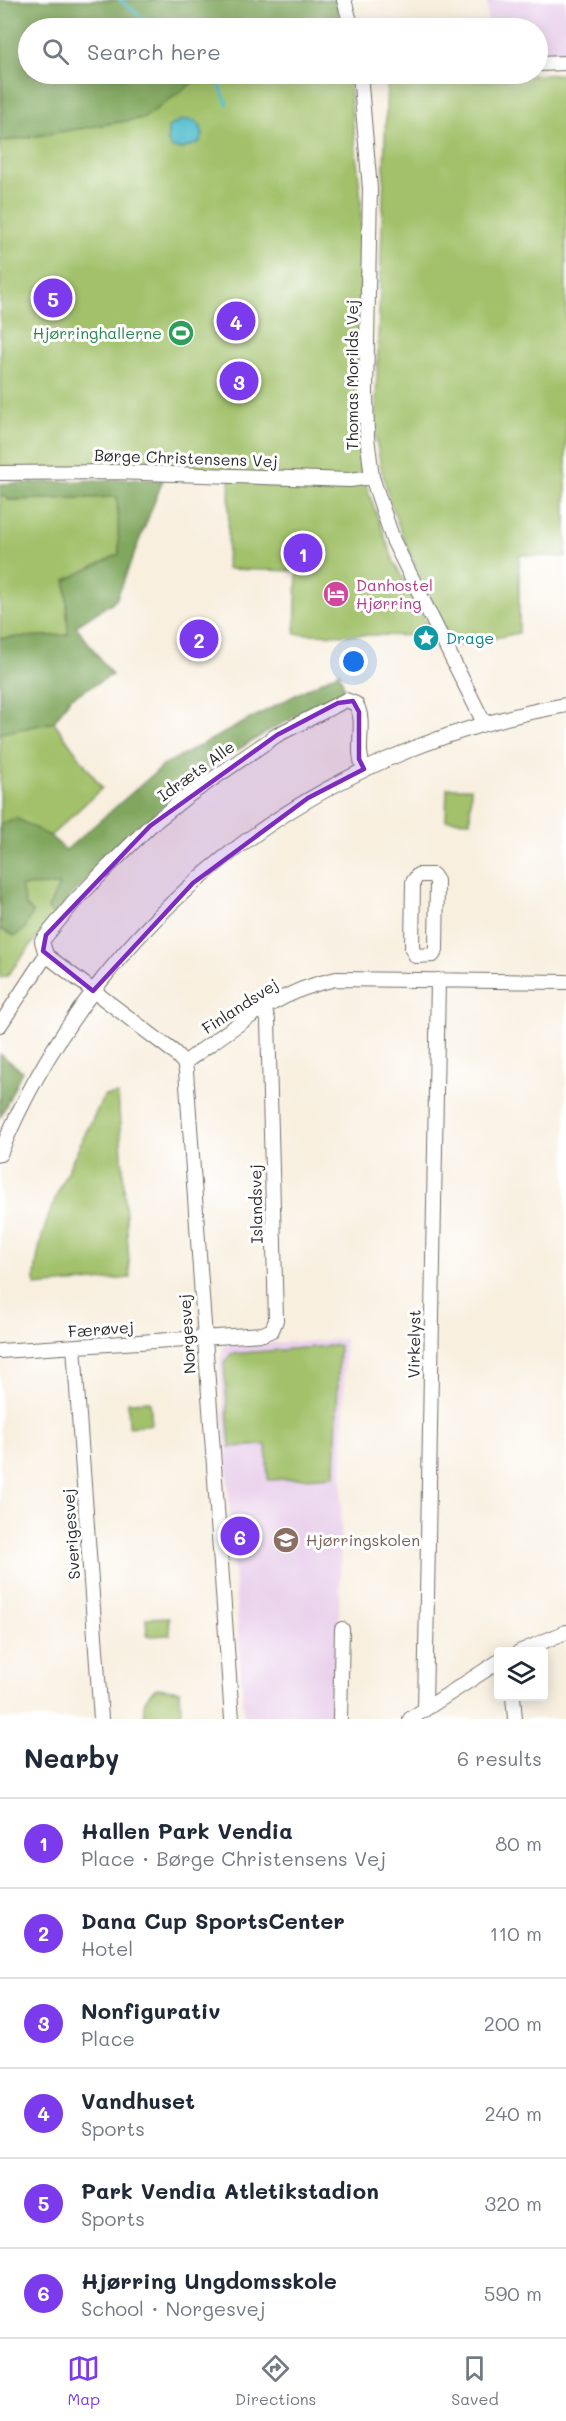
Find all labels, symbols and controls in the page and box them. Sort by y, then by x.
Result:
search box [18,18,548,84]
icon: search [39,35,72,68]
text: Search here [87,37,221,66]
pin: 5 [34,276,72,320]
pin: 4 [216,298,256,344]
street label: Thomas Morilds Vej [341,300,362,450]
sports icon: Hjørringhallerne [166,318,196,348]
place label: Hjørringhallerne [33,322,162,343]
pin: 3 [220,358,258,404]
street label: Børge Christensens Vej [94,444,278,471]
pin: 1 [284,530,322,576]
place label: Danhostel Hjørring [356,574,433,613]
hotel icon: Danhostel Hjørring [321,579,351,609]
pin: 2 [180,616,218,662]
place icon: Drage [411,623,441,653]
place label: Drage [446,627,494,648]
your location [339,647,368,676]
street label: Idræts Alle [153,736,238,806]
street label: Finlandsvej [197,973,282,1038]
street label: Islandsvej [244,1164,267,1244]
street label: Norgesvej [173,1293,200,1375]
street label: Virkelyst [402,1309,425,1379]
street label: Færøvej [67,1316,135,1341]
street label: Sverigesvej [57,1488,84,1580]
pin: 6 [220,1514,260,1558]
school or university icon: Hjørringskolen [271,1525,301,1555]
place label: Hjørringskolen [306,1529,420,1550]
map controls [494,1647,548,1701]
button: layers [494,1647,548,1701]
text: Nearby [24,1741,119,1775]
text: 6 results [457,1745,542,1771]
text: Hallen Park Vendia [81,1816,293,1845]
text: 1 [39,1830,48,1856]
text: 80 m [495,1830,542,1856]
text: Place · Børge Christensens Vej [81,1845,386,1871]
text: Dana Cup SportsCenter [81,1906,345,1935]
text: 2 [38,1920,49,1946]
text: 110 m [489,1920,542,1946]
text: Hotel [81,1935,133,1961]
text: Nonfigurativ [81,1996,220,2025]
text: 3 [38,2010,50,2036]
text: 200 m [484,2010,542,2036]
text: Place [81,2025,135,2051]
text: Vandhuset [81,2086,195,2115]
text: 4 [37,2100,50,2126]
text: 240 m [484,2100,542,2126]
text: Sports [81,2115,145,2141]
text: Park Vendia Atletikstadion [81,2176,379,2205]
text: 5 [38,2190,49,2216]
text: 320 m [484,2190,542,2216]
text: Sports [81,2205,145,2231]
text: Hjørring Ungdomsskole [81,2266,337,2295]
text: 6 [37,2280,50,2306]
text: 590 m [484,2280,542,2306]
text: School · Norgesvej [81,2295,266,2321]
tab: Map [67,2352,100,2409]
tab: Directions [235,2352,316,2409]
tab: Saved [451,2352,499,2409]

